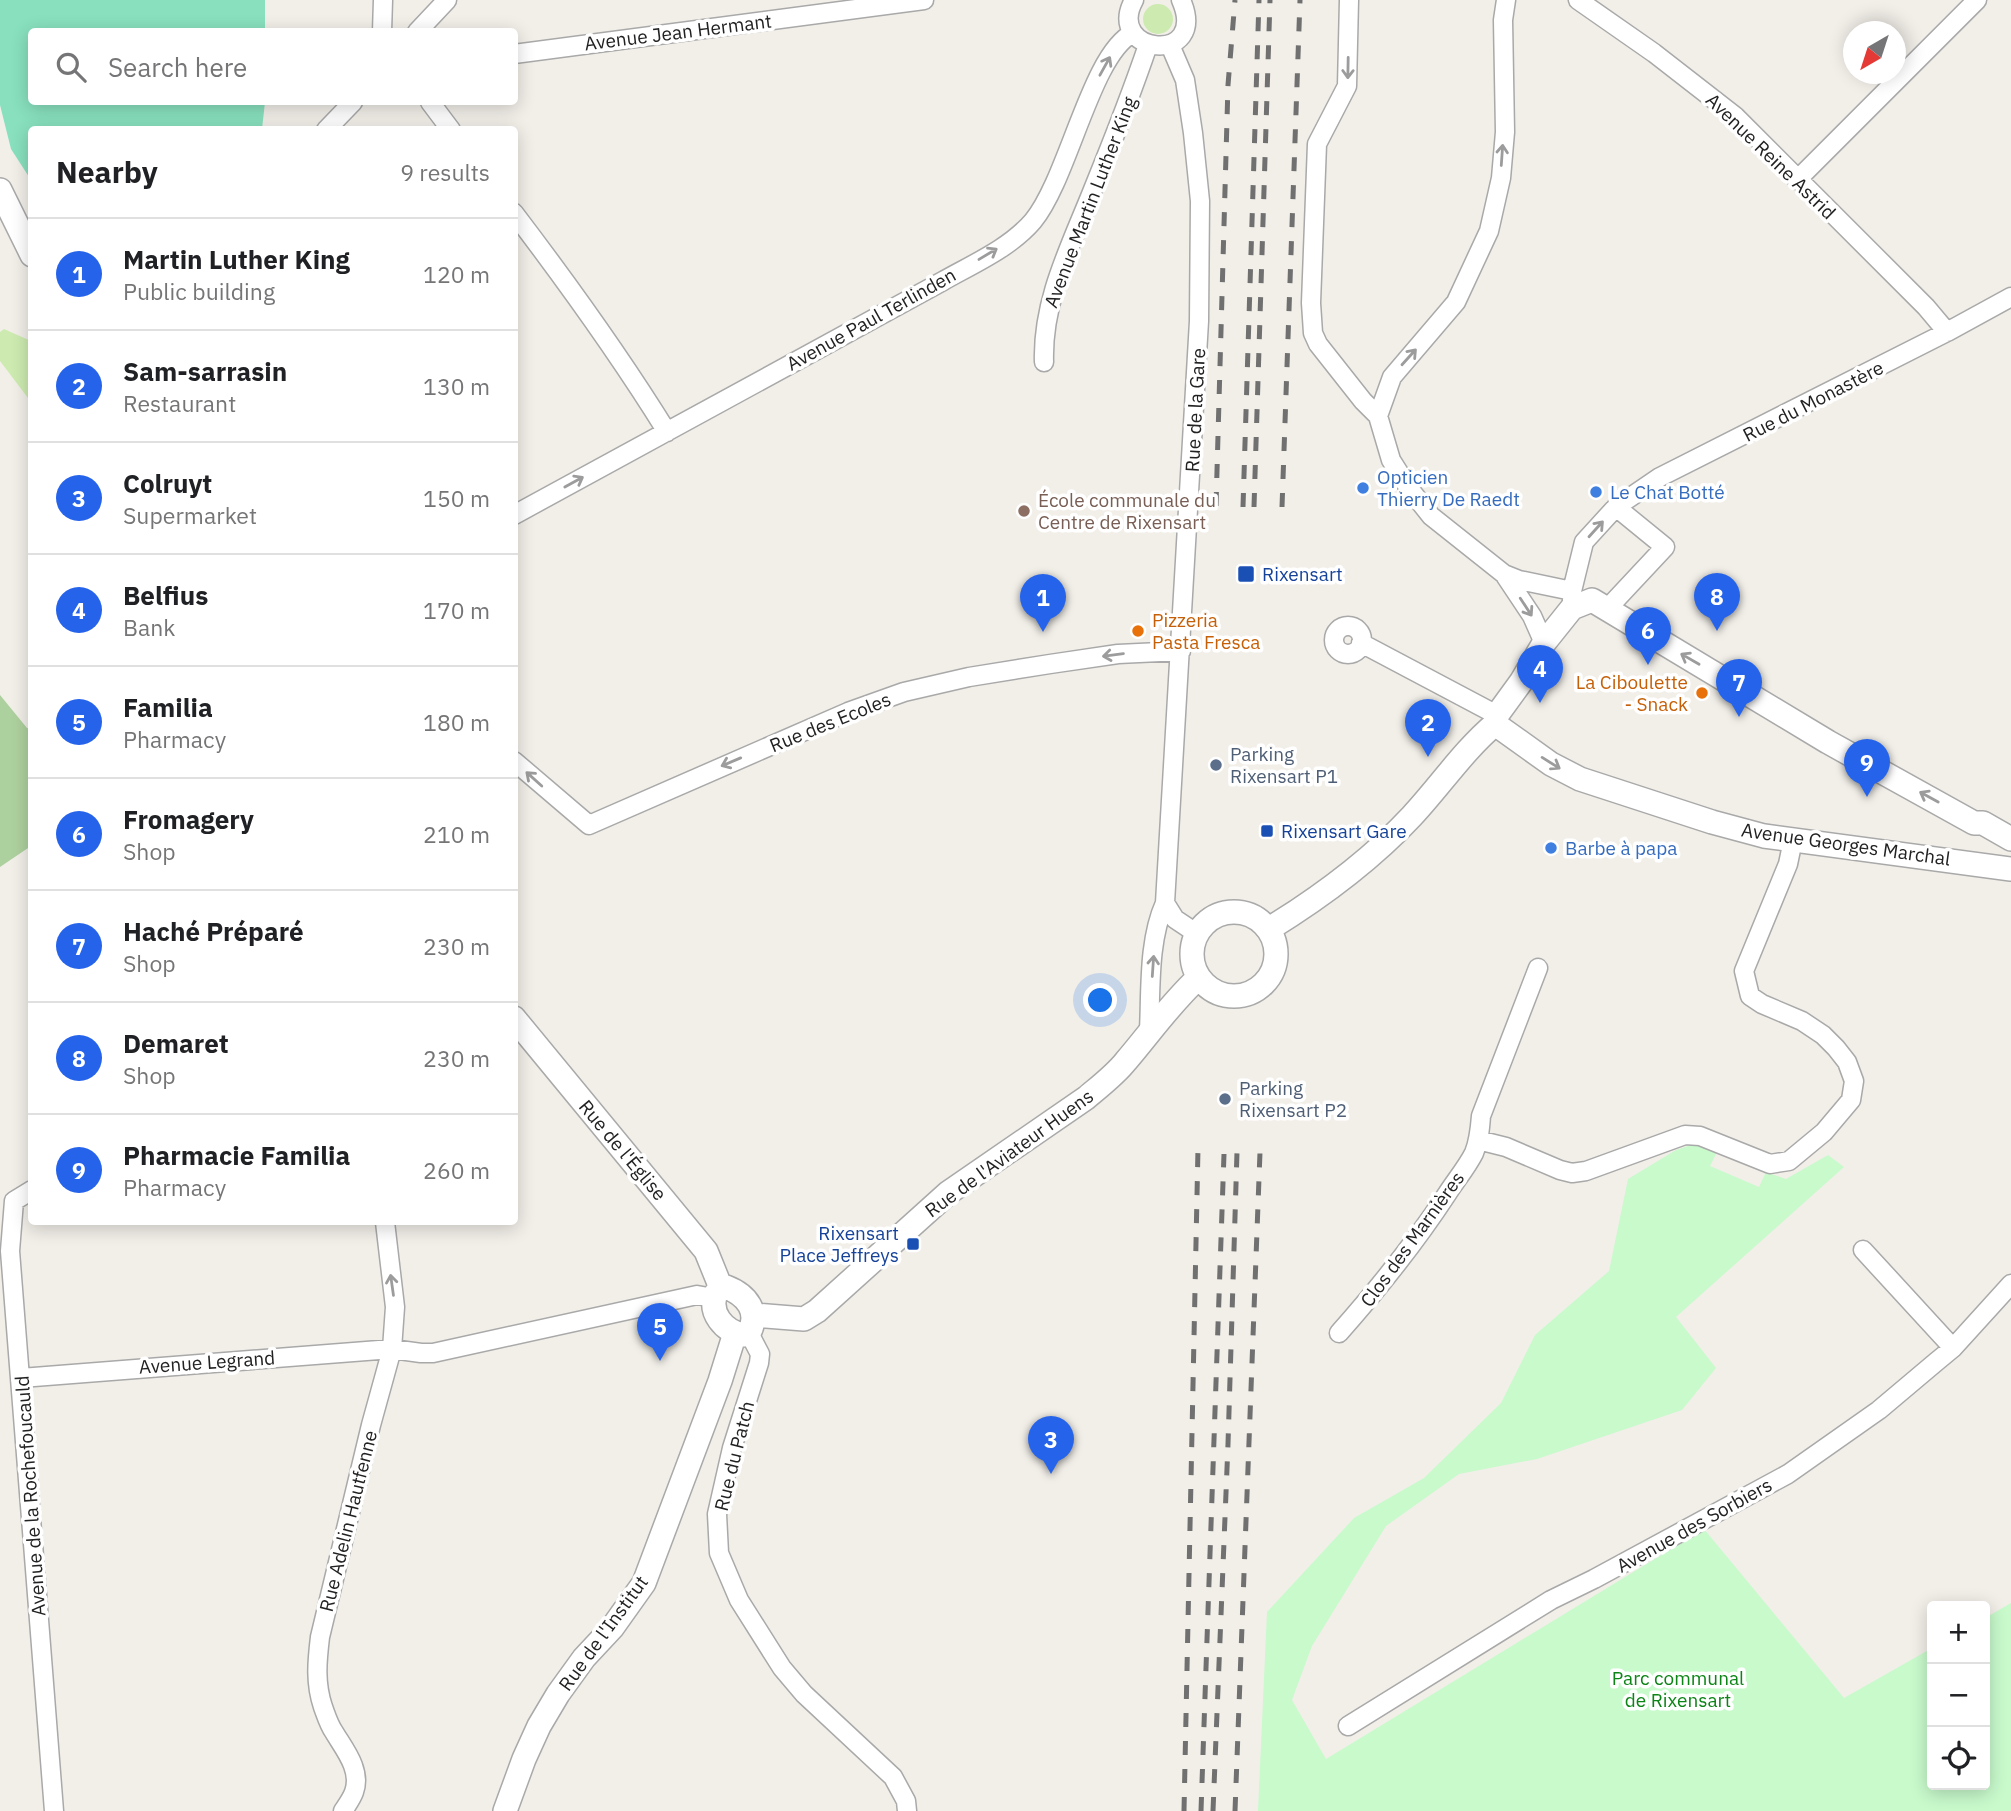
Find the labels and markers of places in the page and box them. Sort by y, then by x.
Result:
place label: Opticien Thierry De Raedt [1377,465,1520,511]
marker: Opticien Thierry De Raedt [1355,480,1371,496]
place label: Le Chat Botté [1610,480,1725,504]
marker: Le Chat Botté [1588,484,1604,500]
place label: École communale du Centre de Rixensart [1038,488,1216,534]
marker: École communale du Centre de Rixensart [1016,503,1032,519]
place label: Rixensart [1262,562,1343,586]
marker: Rixensart [1236,564,1256,584]
pin: 8 [1694,573,1740,631]
pin: 1 [1020,574,1066,632]
pin: 6 [1625,607,1671,665]
place label: Pizzeria Pasta Fresca [1152,608,1260,654]
marker: Pizzeria Pasta Fresca [1130,623,1146,639]
pin: 4 [1517,645,1563,703]
pin: 7 [1716,659,1762,717]
place label: La Ciboulette - Snack [1576,670,1688,716]
marker: La Ciboulette - Snack [1694,685,1710,701]
pin: 2 [1405,699,1451,757]
pin: 9 [1844,739,1890,797]
place label: Parking Rixensart P1 [1230,742,1338,788]
marker: Parking Rixensart P1 [1208,757,1224,773]
place label: Rixensart Gare [1281,819,1407,843]
marker: Rixensart Gare [1259,823,1275,839]
place label: Barbe à papa [1565,836,1677,860]
marker: Barbe à papa [1543,840,1559,856]
place label: Parking Rixensart P2 [1239,1076,1347,1122]
marker: Parking Rixensart P2 [1217,1091,1233,1107]
place label: Rixensart Place Jeffreys [780,1221,899,1267]
marker: Rixensart Place Jeffreys [905,1236,921,1252]
pin: 5 [637,1303,683,1361]
pin: 3 [1028,1416,1074,1474]

